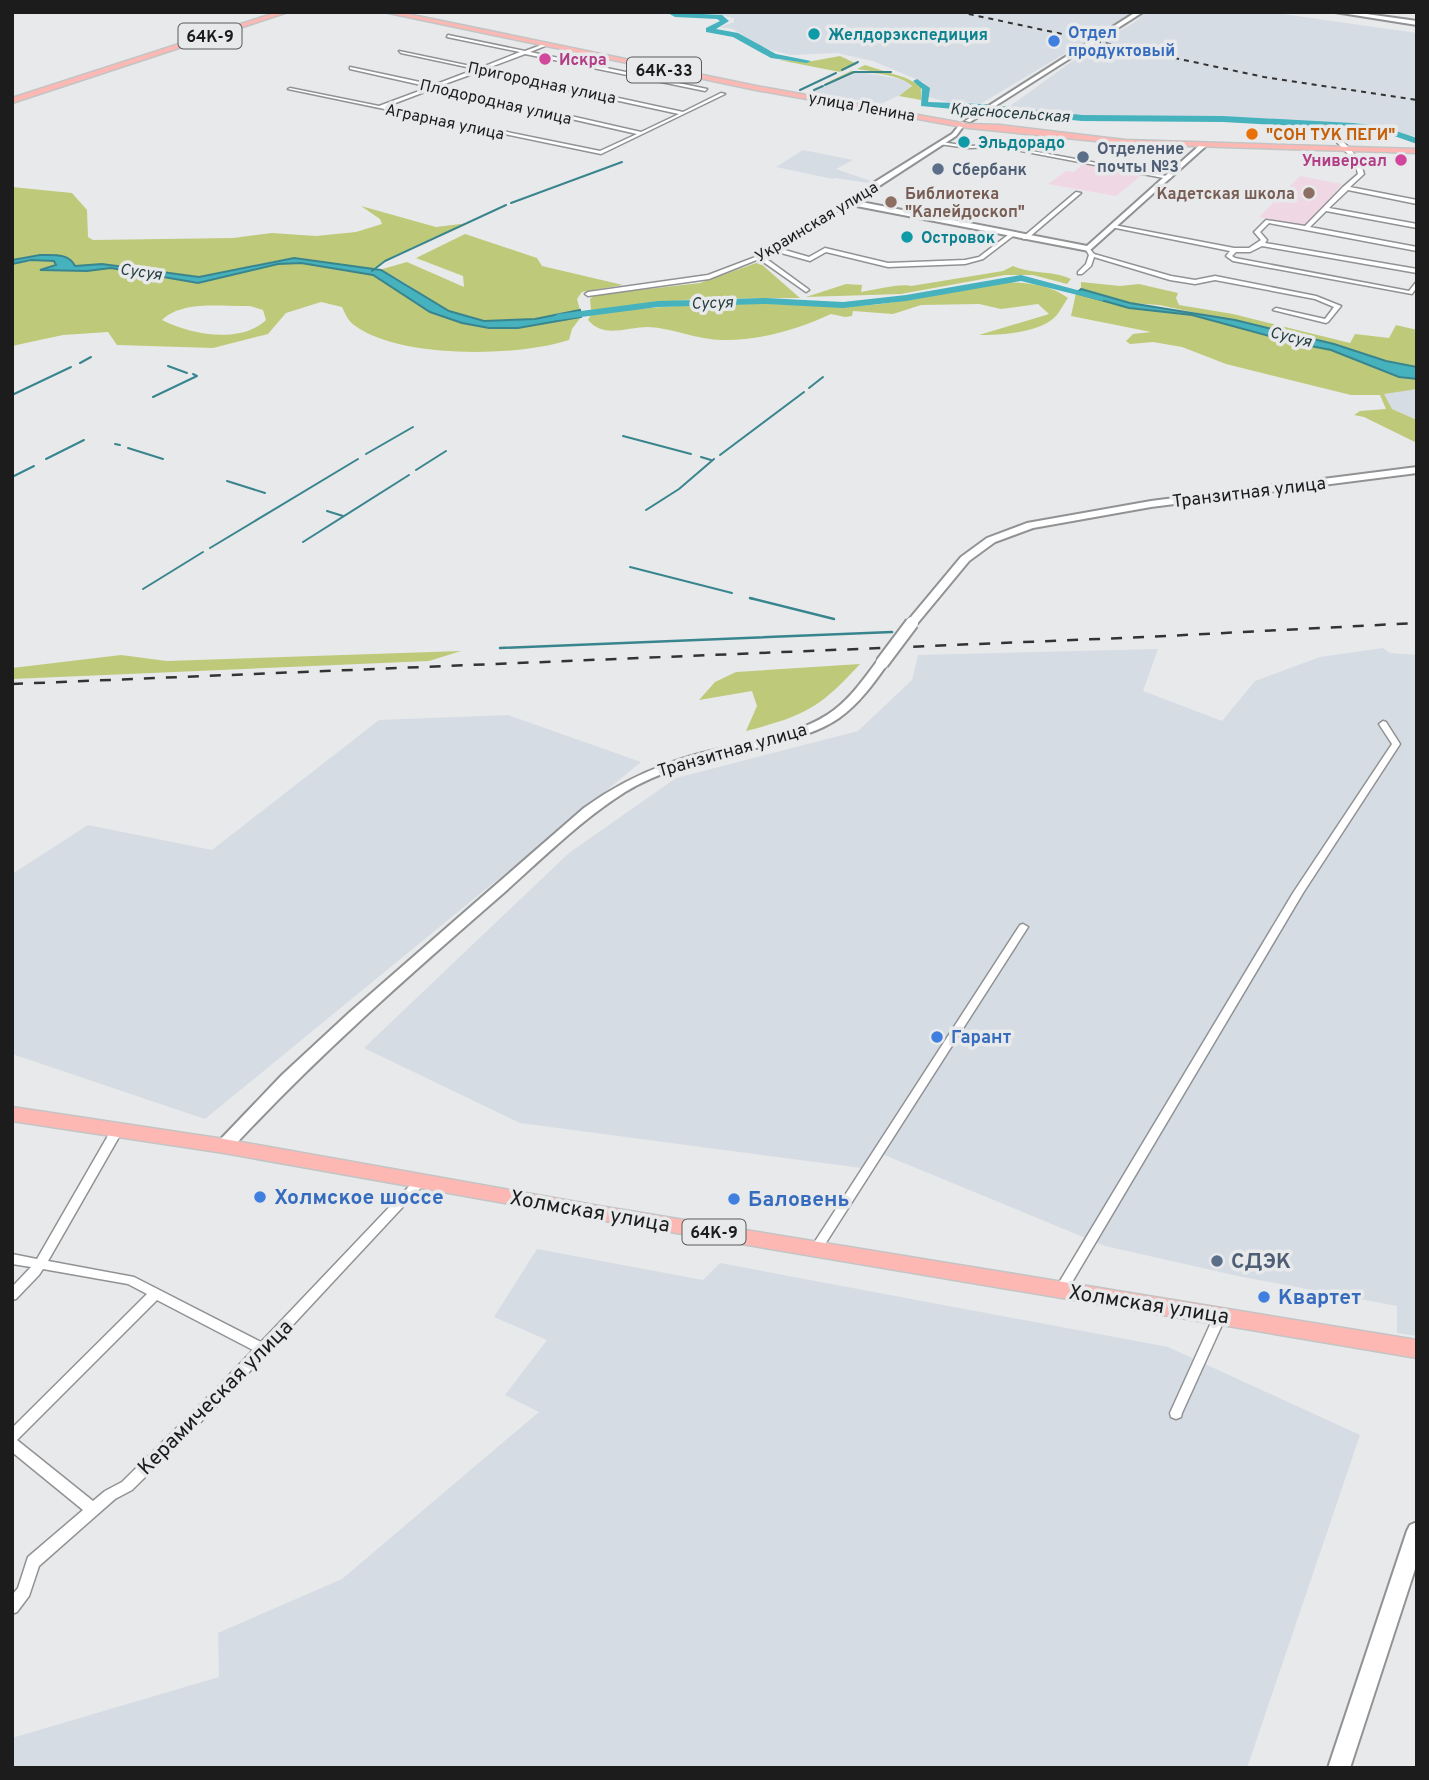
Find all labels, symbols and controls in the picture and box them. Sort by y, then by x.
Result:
road number: 64К-9 [178,24,242,48]
place label: Отдел продуктовый [1068,24,1175,62]
marker: Желдорэкспедиция [806,26,822,42]
place label: Желдорэкспедиция [828,26,988,46]
marker: Отдел продуктовый [1046,33,1062,49]
marker: Искра [537,51,553,67]
place label: Искра [559,51,607,71]
street label: Пригородная улица [466,58,618,109]
road number: 64К-33 [627,58,701,82]
street label: Плодородная улица [418,76,573,130]
street label: улица Ленина [807,89,917,127]
water label: Красносельская [949,100,1071,128]
street label: Аграрная улица [383,101,506,145]
marker: "СОН ТУК ПЕГИ" [1244,126,1260,142]
place label: "СОН ТУК ПЕГИ" [1266,126,1395,146]
marker: Эльдорадо [956,134,972,150]
place label: Эльдорадо [978,134,1065,154]
place label: Отделение почты №3 [1097,140,1184,178]
marker: Отделение почты №3 [1075,149,1091,165]
place label: Универсал [1302,152,1387,172]
marker: Универсал [1393,152,1409,168]
marker: Сбербанк [930,161,946,177]
place label: Сбербанк [952,161,1027,181]
street label: Украинская улица [752,178,882,267]
place label: Библиотека "Калейдоскоп" [905,185,1025,223]
place label: Кадетская школа [1156,185,1295,205]
marker: Кадетская школа [1301,185,1317,201]
marker: Библиотека "Калейдоскоп" [883,194,899,210]
marker: Островок [899,229,915,245]
place label: Островок [921,229,995,249]
water label: Сусуя [118,260,164,286]
water label: Сусуя [691,293,734,315]
water label: Сусуя [1268,323,1314,353]
street label: Транзитная улица [1171,473,1327,514]
street label: Транзитная улица [655,719,810,784]
place label: Гарант [951,1027,1012,1050]
marker: Гарант [929,1029,945,1045]
place label: Холмское шоссе [274,1185,444,1212]
street label: Холмская улица [508,1185,672,1240]
place label: Баловень [748,1187,849,1214]
marker: Холмское шоссе [252,1189,268,1205]
marker: Баловень [726,1191,742,1207]
road number: 64К-9 [682,1220,746,1244]
place label: СДЭК [1231,1249,1291,1276]
marker: СДЭК [1209,1253,1225,1269]
street label: Холмская улица [1067,1279,1231,1331]
place label: Квартет [1278,1285,1361,1312]
marker: Квартет [1256,1289,1272,1305]
street label: Керамическая улица [133,1315,300,1482]

